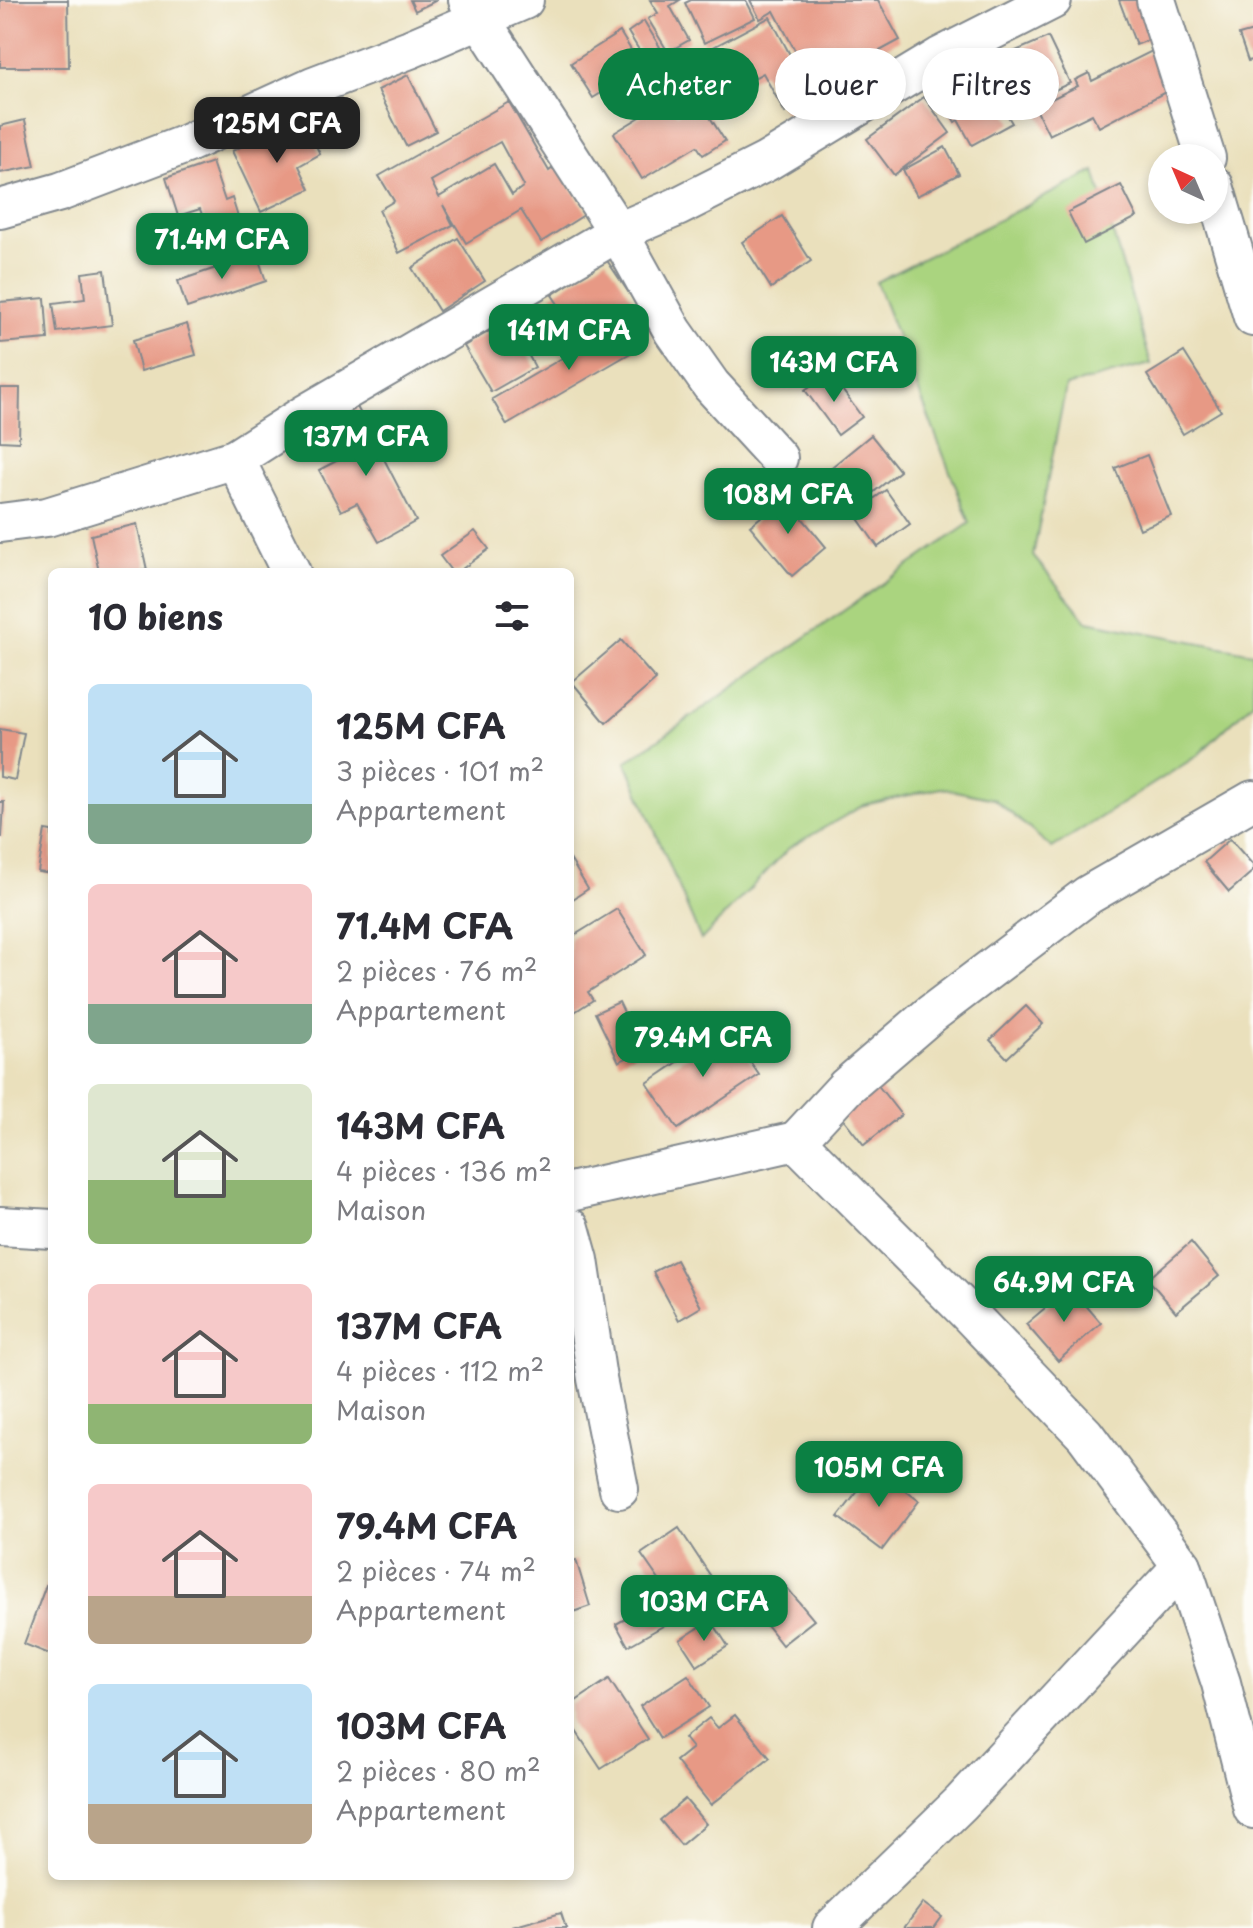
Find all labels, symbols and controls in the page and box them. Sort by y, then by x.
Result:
chip: Acheter [598,48,759,120]
chip: Louer [775,48,906,120]
chip: Filtres [922,48,1059,120]
pin: 125M CFA [194,97,360,165]
text: 125M CFA [212,103,342,142]
north arrow [1148,144,1228,224]
map controls [1148,144,1228,224]
pin: 71.4M CFA [130,213,314,281]
text: 71.4M CFA [154,219,290,258]
pin: 141M CFA [486,304,652,372]
text: 141M CFA [507,310,631,349]
pin: 143M CFA [751,336,917,404]
text: 143M CFA [769,342,899,381]
pin: 137M CFA [283,410,449,478]
text: 137M CFA [302,416,430,455]
pin: 108M CFA [705,468,871,536]
text: 108M CFA [722,474,854,513]
text: 10 biens [88,590,223,642]
icon: filters [490,594,534,638]
text: 125M CFA [336,699,506,751]
icon: home [152,716,248,812]
text: 3 pièces · 101 m² [336,751,544,790]
text: Appartement [336,790,506,829]
text: 71.4M CFA [336,899,514,951]
icon: home [152,916,248,1012]
text: 2 pièces · 76 m² [336,951,537,990]
text: Appartement [336,990,506,1029]
pin: 79.4M CFA [611,1011,795,1079]
text: 79.4M CFA [634,1017,772,1056]
text: 143M CFA [336,1099,505,1151]
icon: home [152,1116,248,1212]
text: 4 pièces · 136 m² [336,1151,552,1190]
text: Maison [336,1190,426,1229]
pin: 64.9M CFA [972,1256,1156,1324]
text: 64.9M CFA [993,1262,1135,1301]
text: 137M CFA [336,1299,502,1351]
icon: home [152,1316,248,1412]
text: 4 pièces · 112 m² [336,1351,544,1390]
text: Maison [336,1390,426,1429]
pin: 105M CFA [796,1441,962,1509]
text: 105M CFA [814,1447,944,1486]
text: 79.4M CFA [336,1499,518,1551]
icon: home [152,1516,248,1612]
text: 2 pièces · 74 m² [336,1551,536,1590]
pin: 103M CFA [621,1575,787,1643]
text: 103M CFA [639,1581,769,1620]
text: Appartement [336,1590,506,1629]
text: 103M CFA [336,1699,507,1751]
icon: home [152,1716,248,1812]
text: 2 pièces · 80 m² [336,1751,541,1790]
text: Appartement [336,1790,506,1829]

